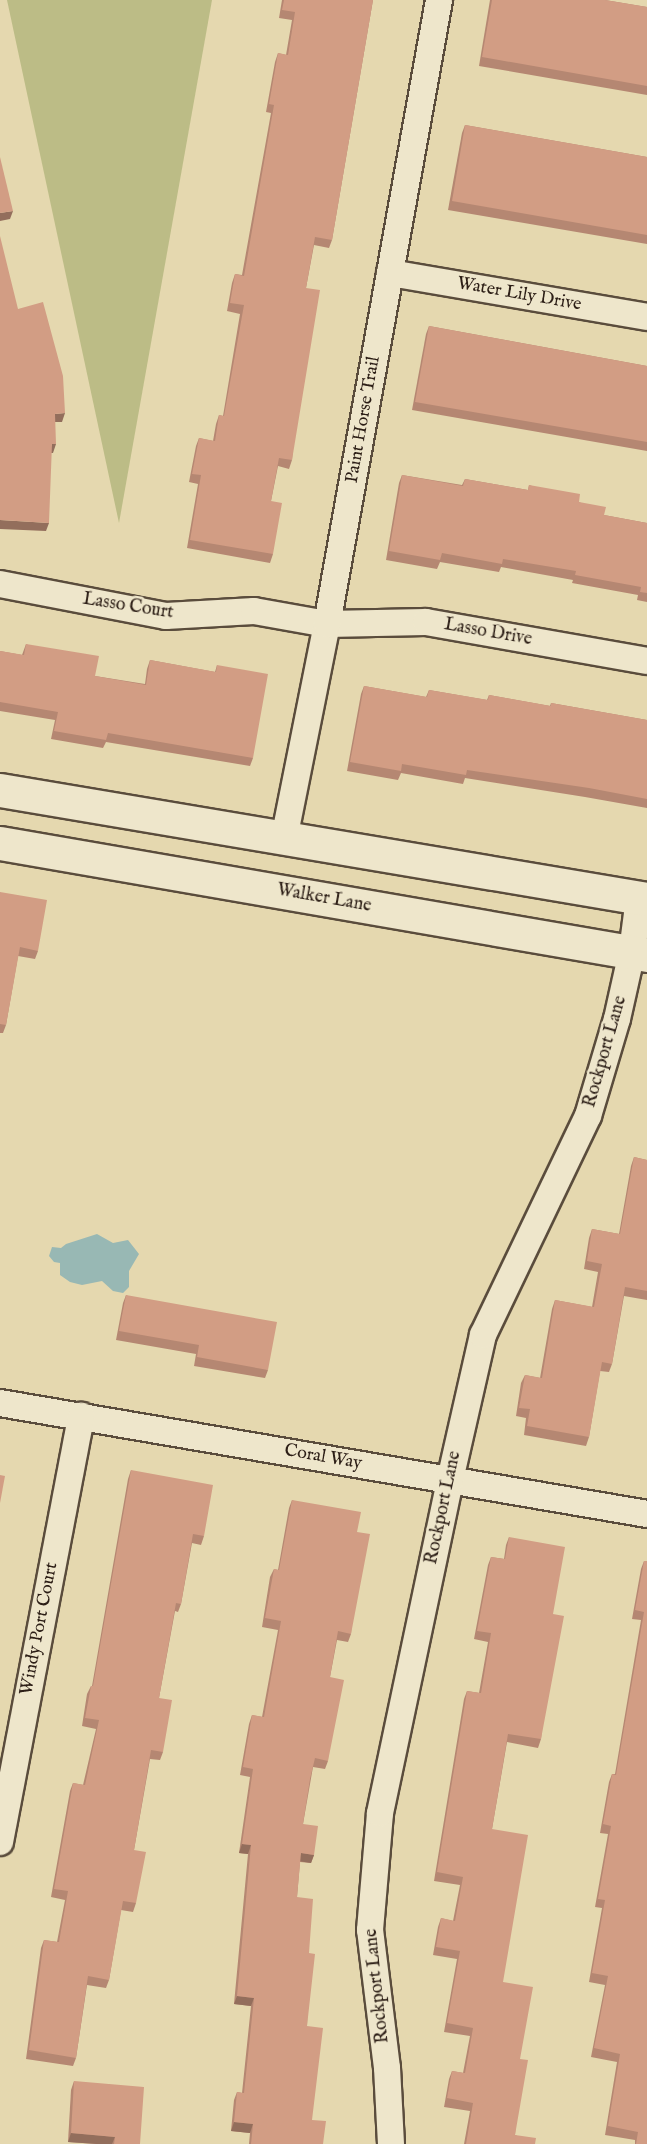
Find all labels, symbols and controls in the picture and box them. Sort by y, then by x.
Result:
street label: Water Lily Drive [455,273,583,317]
street label: Paint Horse Trail [342,355,386,485]
street label: Lasso Court [81,589,175,625]
street label: Lasso Drive [442,615,534,651]
street label: Walker Lane [275,880,373,918]
street label: Rockport Lane [580,994,632,1110]
street label: Coral Way [283,1441,363,1475]
street label: Rockport Lane [421,1449,467,1567]
street label: Windy Port Court [17,1561,63,1697]
street label: Rockport Lane [361,1928,395,2044]

